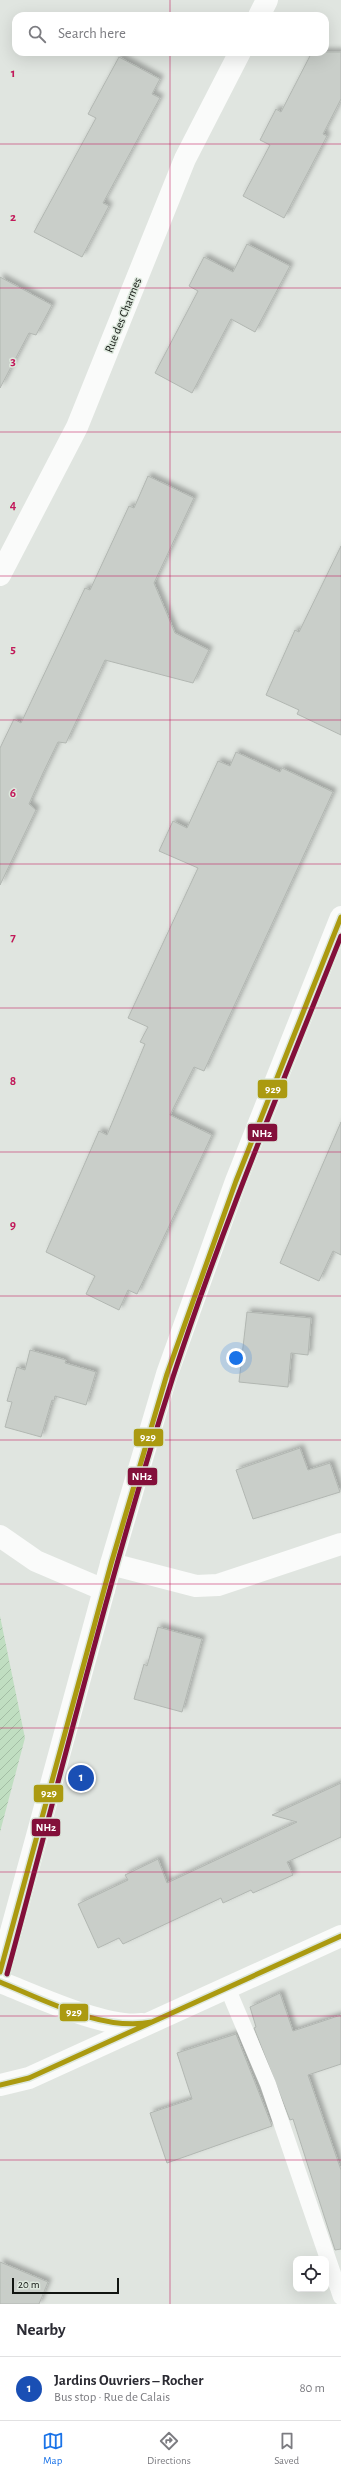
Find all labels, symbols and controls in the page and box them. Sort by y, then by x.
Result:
search box [12,12,329,56]
icon: search [26,23,48,45]
text: Search here [58,26,126,41]
text: 1 [11,67,15,80]
text: 2 [10,211,16,224]
street label: Rue des Charmes [103,276,143,354]
text: 3 [10,355,16,368]
text: 4 [10,499,17,512]
text: 5 [10,643,16,656]
text: 6 [10,787,16,800]
text: 7 [10,931,16,944]
text: 8 [10,1075,16,1088]
line badge: 929 [257,1079,288,1099]
text: 929 [265,1084,281,1095]
line badge: NH2 [247,1123,278,1142]
text: NH2 [252,1128,272,1139]
text: 9 [10,1219,16,1232]
your location [226,1348,246,1368]
line badge: 929 [133,1428,164,1447]
text: 929 [140,1432,156,1443]
line badge: NH2 [127,1467,158,1486]
text: NH2 [132,1471,152,1482]
pin: 1 [68,1763,94,1793]
line badge: 929 [33,1784,64,1803]
text: 929 [41,1788,57,1799]
line badge: NH2 [31,1818,61,1837]
text: NH2 [36,1822,56,1833]
line badge: 929 [59,2003,89,2022]
text: 929 [66,2007,82,2018]
map controls [293,2256,329,2292]
button: locate [293,2256,329,2292]
scale bar [12,2276,119,2295]
text: 20 m [18,2279,39,2290]
text: Nearby [16,2321,66,2338]
text: Jardins Ouvriers – Rocher [54,2373,203,2388]
text: 1 [27,2382,31,2395]
text: 80 m [299,2382,325,2395]
text: Bus stop · Rue de Calais [54,2391,170,2404]
tab: Map [42,2430,64,2467]
tab: Directions [147,2430,191,2467]
tab: Saved [274,2430,299,2467]

